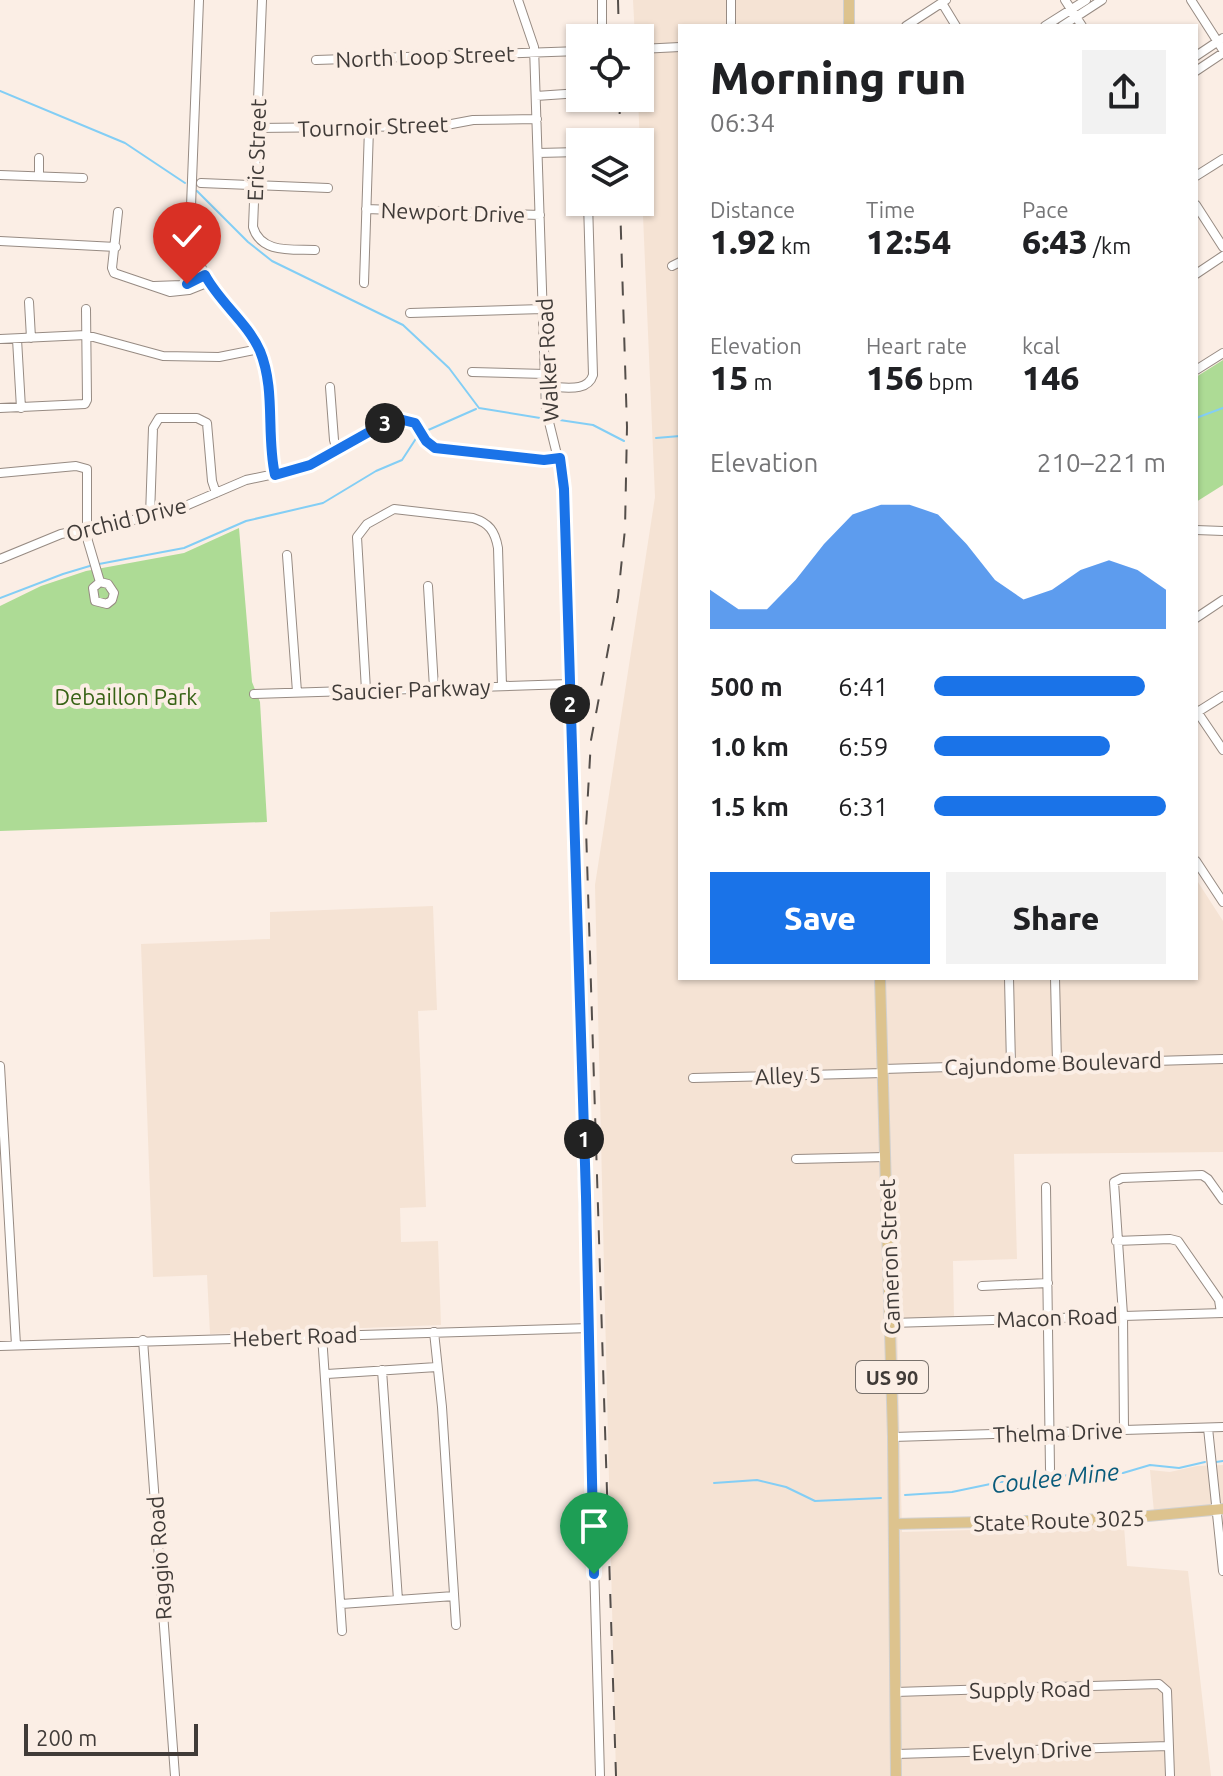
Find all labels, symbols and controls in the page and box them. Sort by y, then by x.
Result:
map controls [566,24,654,216]
button: locate [566,24,654,112]
street label: North Loop Street [335,40,515,72]
button: share [1082,50,1166,134]
text: Morning run [710,53,966,102]
street label: Eric Street [242,98,270,202]
text: 06:34 [710,108,775,137]
street label: Tournoir Street [297,111,449,141]
button: layers [566,128,654,216]
street label: Newport Drive [380,197,526,227]
text: Distance [710,197,795,222]
text: Time [866,197,915,222]
text: Pace [1022,197,1069,222]
pin [153,202,221,284]
icon: check [165,214,209,258]
text: 1.92 [710,222,776,260]
text: 12:54 [866,222,951,260]
text: 6:43 [1022,222,1088,260]
text: km [776,233,811,258]
text: /km [1088,233,1131,258]
street label: Walker Road [531,297,563,423]
text: Elevation [710,333,802,358]
text: Heart rate [866,333,967,358]
text: kcal [1022,333,1060,358]
text: 15 [710,358,748,396]
text: 156 [866,358,924,396]
text: 146 [1022,358,1080,396]
text: m [748,369,772,394]
text: bpm [924,369,973,394]
pin: 3 [365,403,405,443]
text: 3 [379,410,391,435]
text: Elevation [710,448,818,477]
text: 210–221 m [1037,448,1166,477]
street label: Orchid Drive [63,492,189,546]
text: 500 m [710,672,783,701]
text: 6:41 [838,672,888,701]
street label: Saucier Parkway [331,674,491,704]
park label: Debaillon Park [55,684,197,709]
pin: 2 [550,684,590,724]
text: 2 [564,691,576,716]
text: 1.0 km [710,732,789,761]
text: 6:59 [838,732,888,761]
text: 1.5 km [710,792,789,821]
text: 6:31 [838,792,888,821]
button: Save [710,872,930,964]
button: Share [946,872,1166,964]
street label: Cajundome Boulevard [944,1047,1162,1079]
street label: Alley 5 [755,1061,821,1089]
pin: 1 [564,1119,604,1159]
text: 1 [578,1126,590,1151]
street label: Cameron Street [874,1178,904,1335]
street label: Macon Road [996,1302,1118,1332]
street label: Hebert Road [232,1321,358,1351]
road number: US 90 [856,1361,928,1393]
street label: Thelma Drive [993,1417,1123,1447]
water label: Coulee Mine [990,1458,1120,1498]
pin [560,1492,628,1574]
street label: Raggio Road [142,1495,176,1621]
icon: arrive [572,1504,616,1548]
street label: State Route 3025 [973,1505,1145,1535]
street label: Supply Road [969,1675,1091,1703]
scale bar [24,1720,198,1756]
text: 200 m [36,1725,97,1750]
street label: Evelyn Drive [971,1735,1093,1765]

